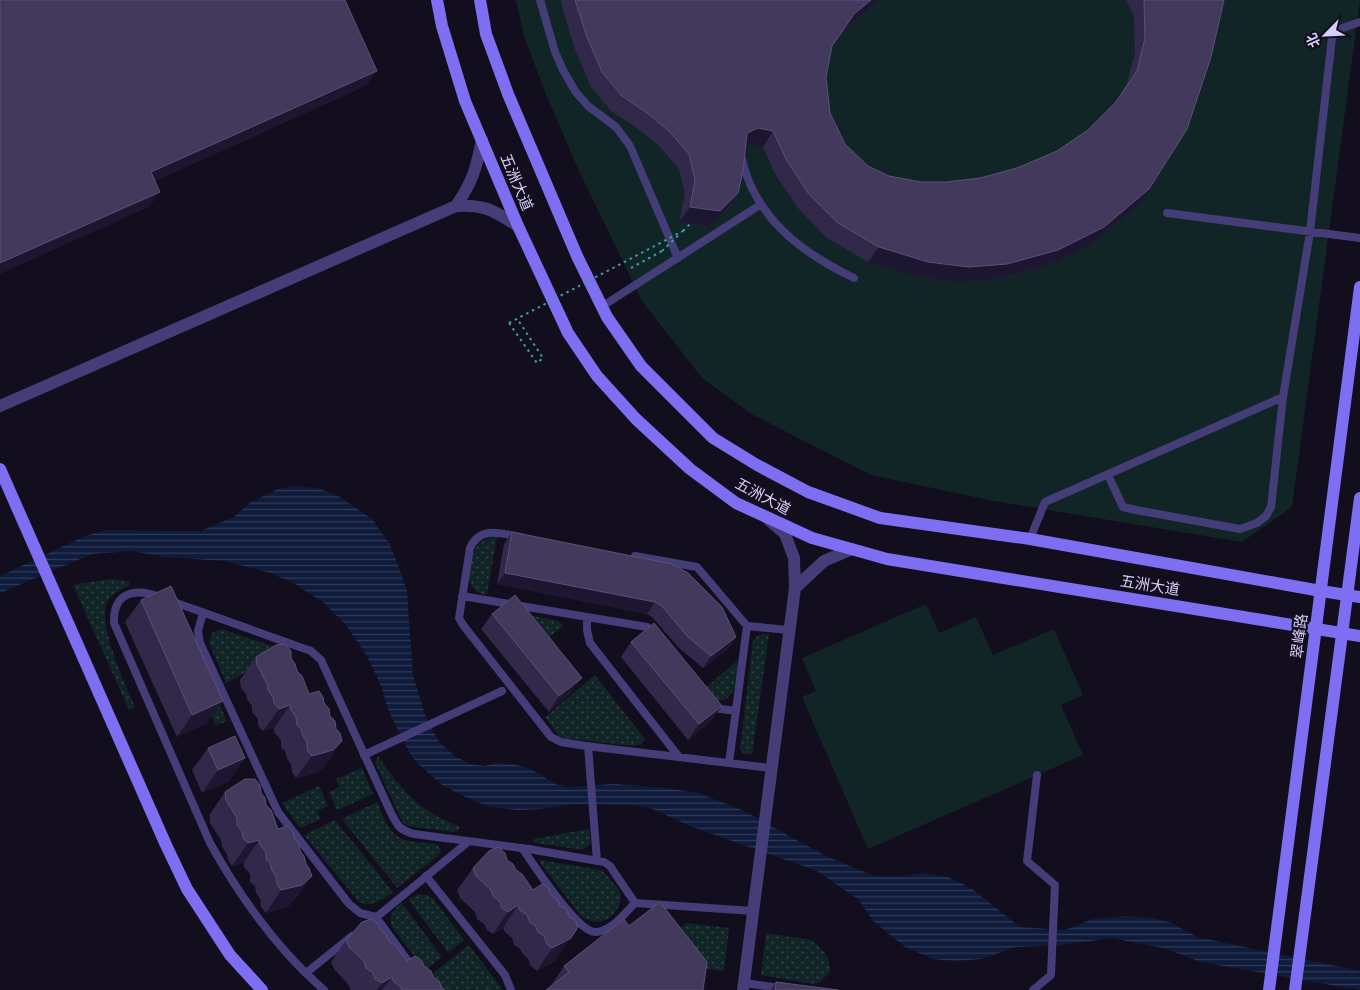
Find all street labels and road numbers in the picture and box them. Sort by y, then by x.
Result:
street label: 五洲大道 [497,151,537,213]
street label: 五洲大道 [732,474,794,518]
street label: 五洲大道 [1119,571,1181,599]
street label: 翠峰路 [1287,613,1311,659]

